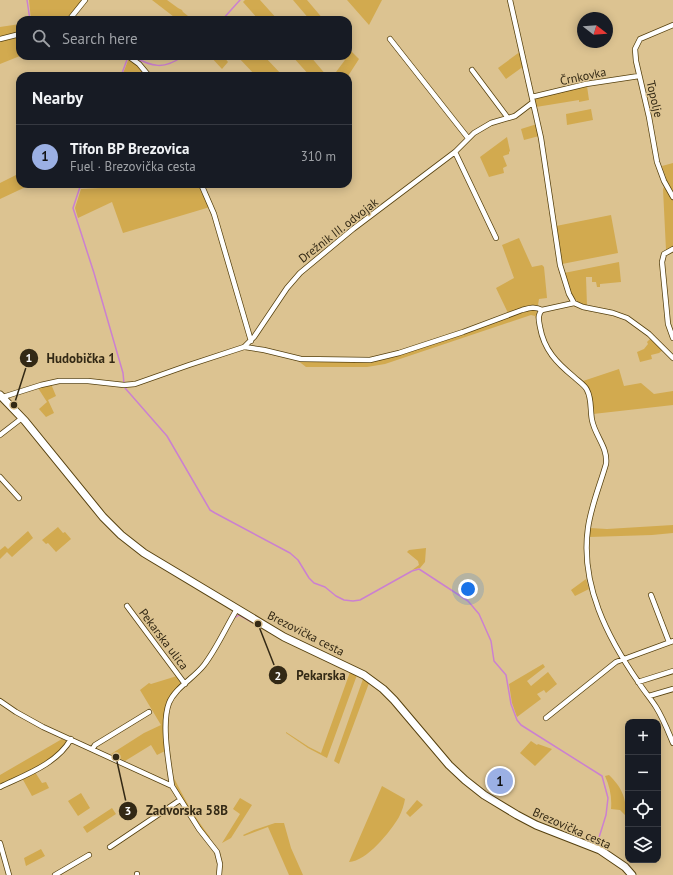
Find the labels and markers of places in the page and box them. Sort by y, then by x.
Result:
callout: Hudobička 1 [19,346,124,371]
callout: Pekarska [268,663,353,688]
pin: 1 [487,766,513,796]
callout: Zadvorska 58B [118,798,236,823]

